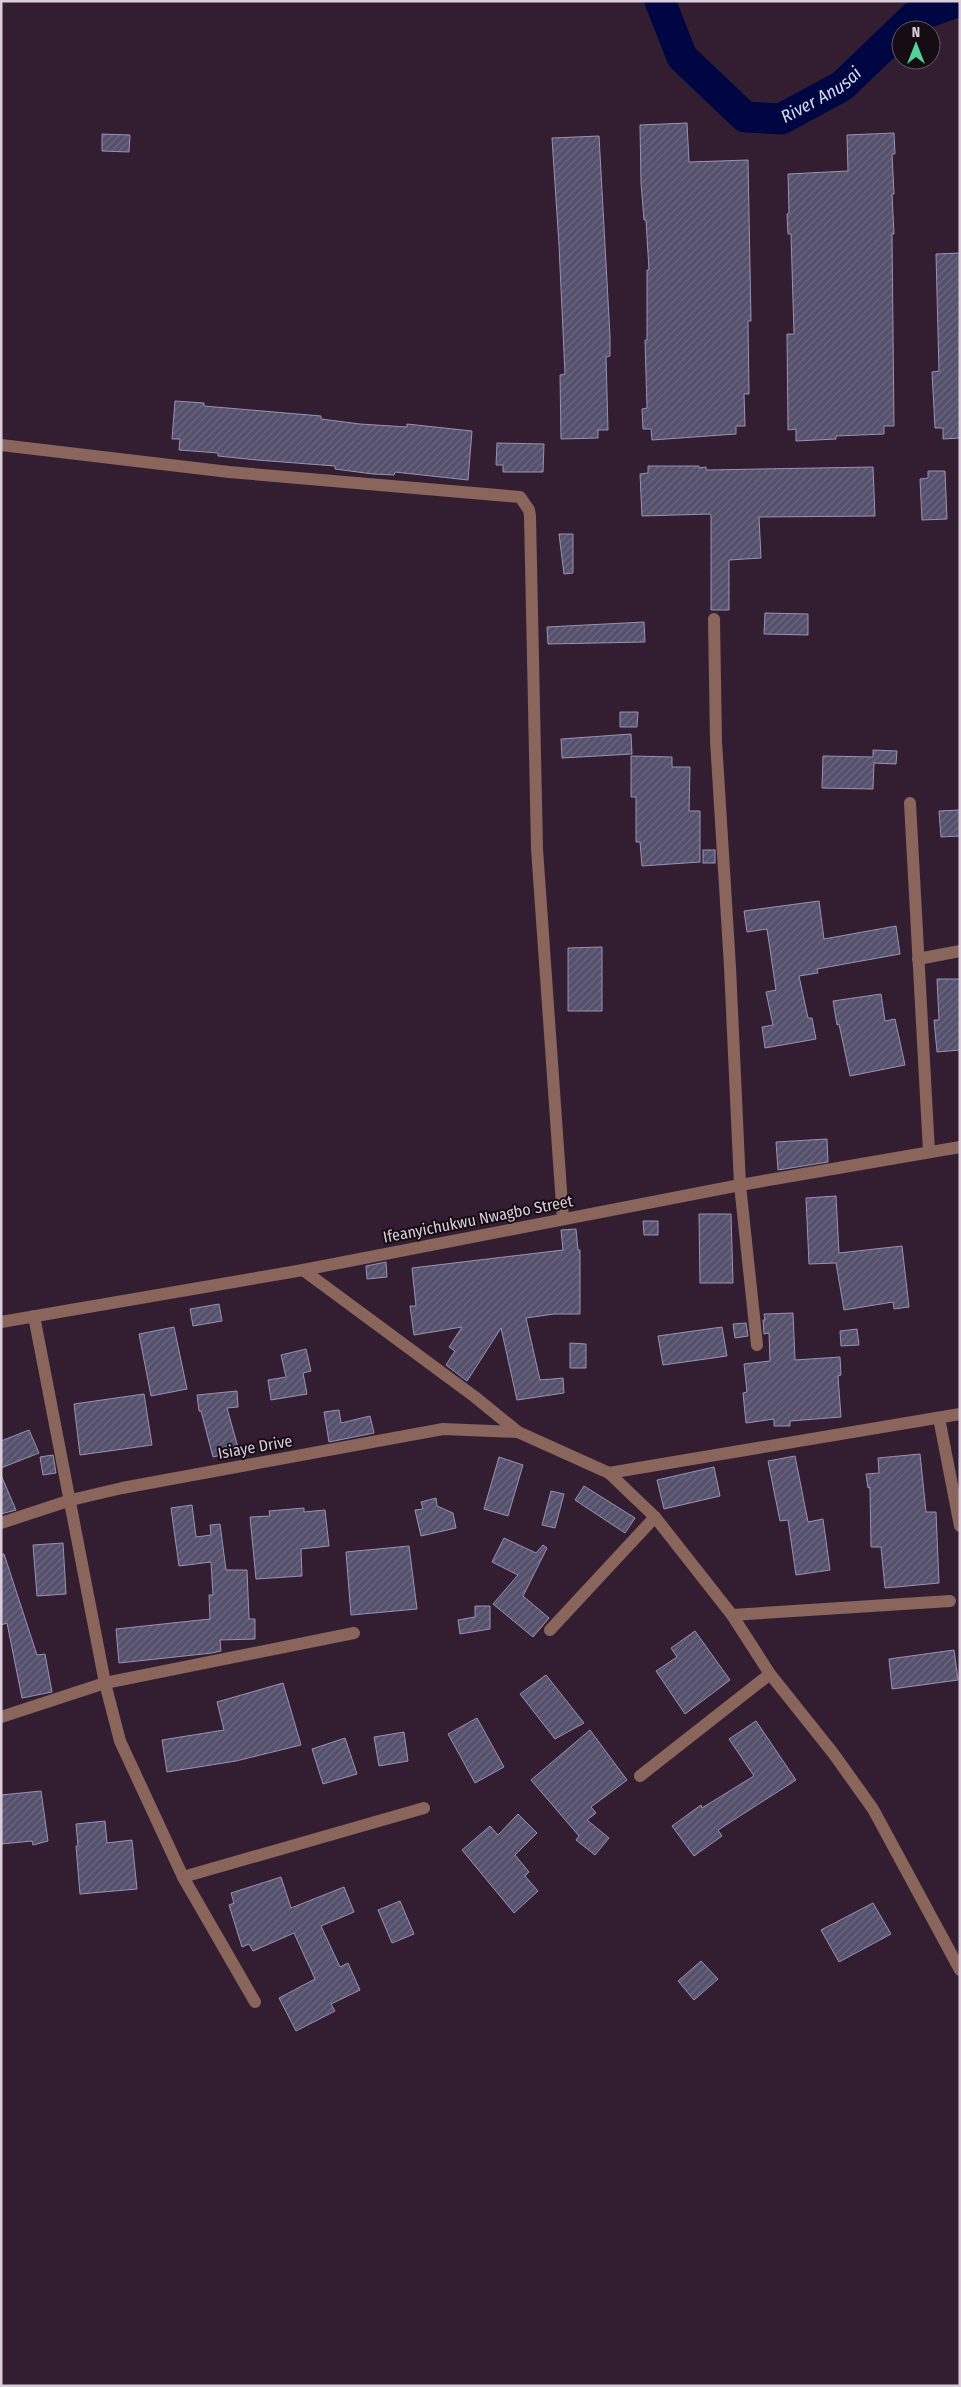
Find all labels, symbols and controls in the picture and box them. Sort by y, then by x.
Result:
north arrow [891,20,941,70]
text: N [912,24,920,41]
water label: River Anusai [777,62,866,128]
street label: Ifeanyichukwu Nwagbo Street [381,1191,575,1247]
street label: Isiaye Drive [216,1431,294,1463]

